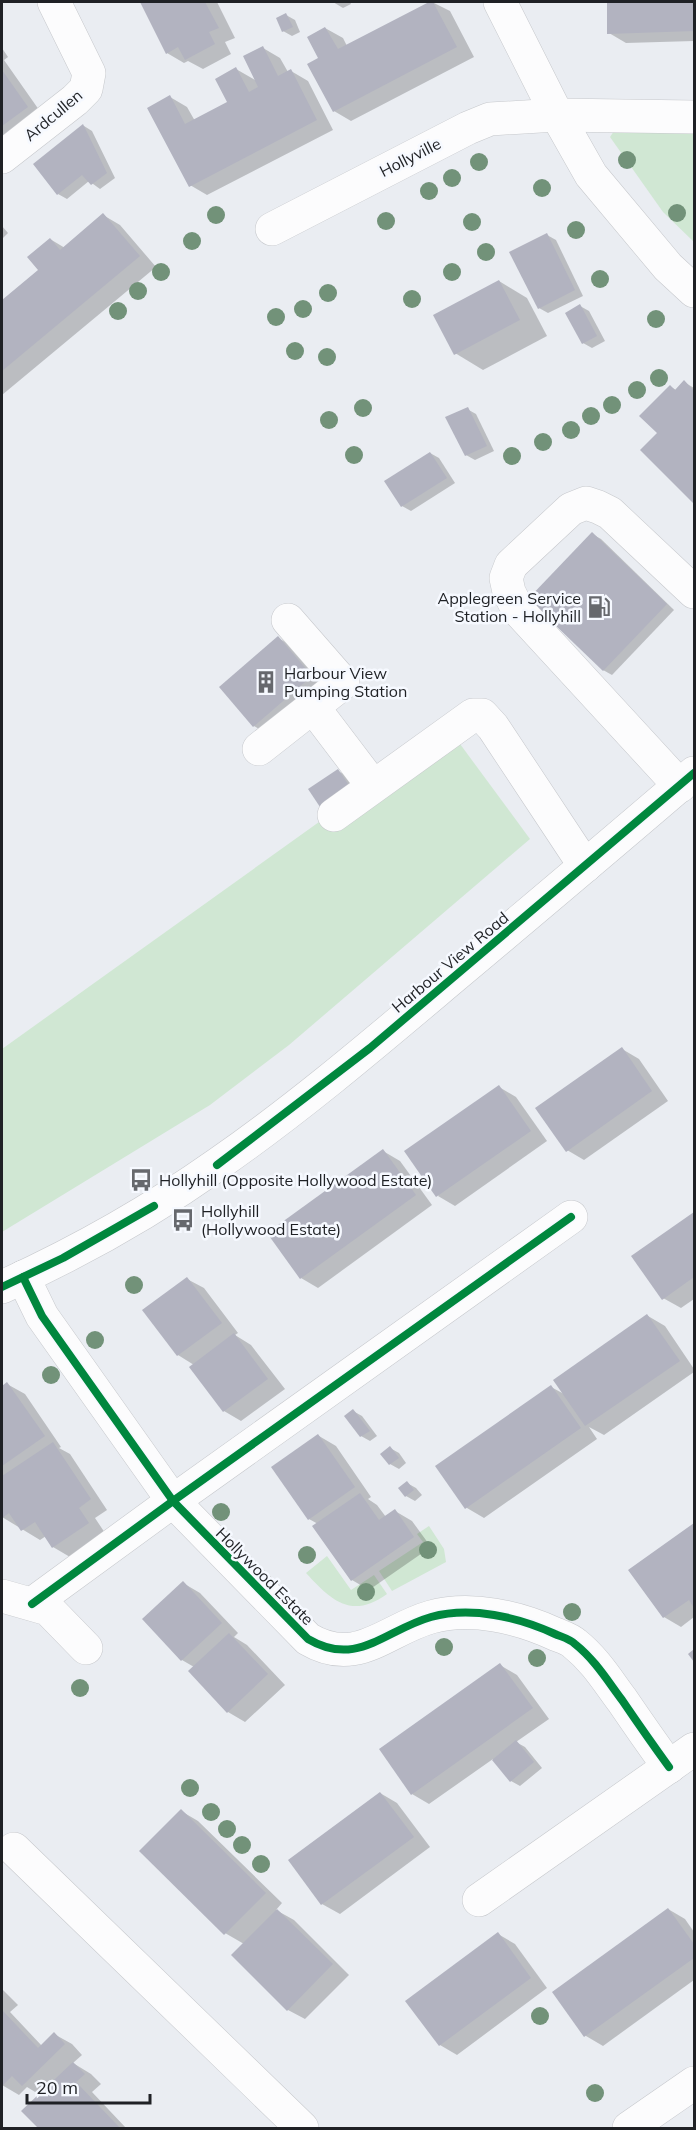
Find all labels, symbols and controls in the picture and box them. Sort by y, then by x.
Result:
street label: Ardcullen [20,85,86,145]
street label: Hollyville [376,133,444,181]
place label: Applegreen Service Station - Hollyhill [437,588,581,626]
fuel station icon: Applegreen Service Station - Hollyhill [586,594,612,620]
place label: Harbour View Pumping Station [284,663,407,701]
building icon: Harbour View Pumping Station [253,669,279,695]
street label: Harbour View Road [387,907,513,1017]
bus stop icon: Hollyhill (Opposite Hollywood Estate) [128,1167,154,1193]
place label: Hollyhill (Opposite Hollywood Estate) [159,1170,432,1190]
place label: Hollyhill (Hollywood Estate) [201,1201,341,1239]
bus stop icon: Hollyhill (Hollywood Estate) [170,1207,196,1233]
street label: Hollywood Estate [212,1523,318,1629]
scale bar [27,2067,150,2105]
text: 20 m [36,2076,78,2099]

